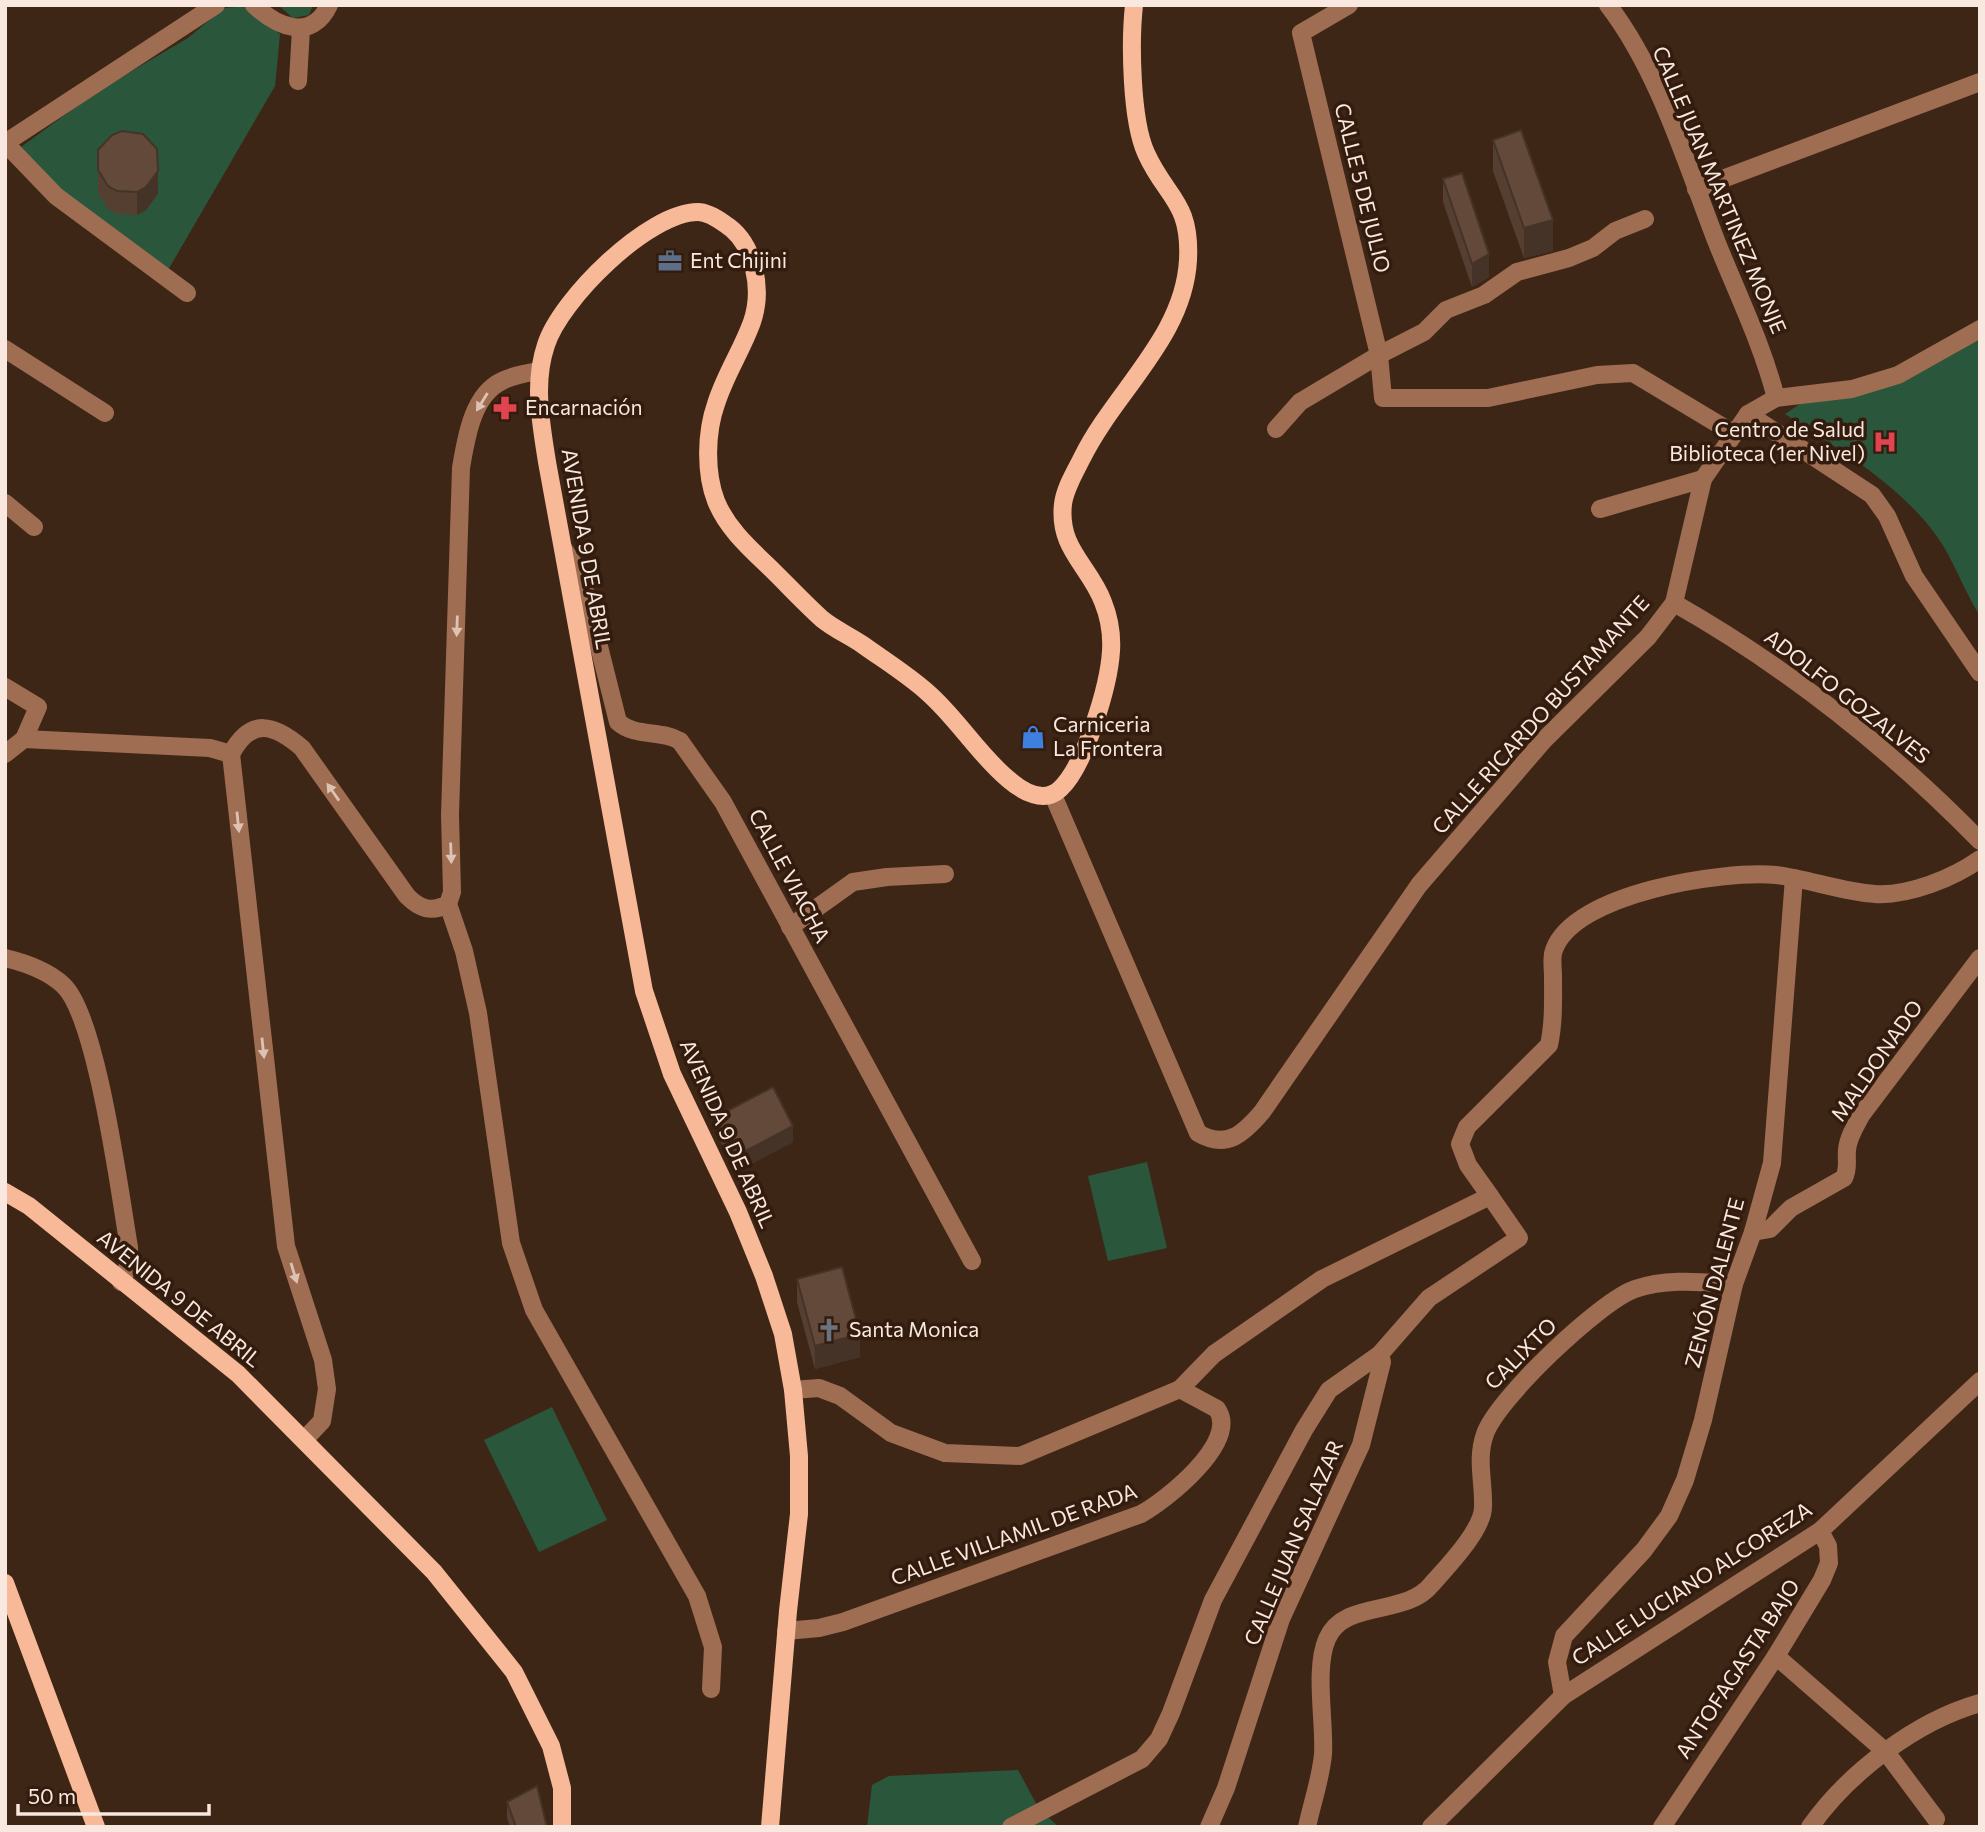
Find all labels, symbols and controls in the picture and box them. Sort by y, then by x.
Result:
street label: CALLE JUAN MARTINEZ MONJE [1648,42,1792,337]
street label: CALLE 5 DE JULIO [1330,100,1397,275]
office icon: Ent Chijini [656,247,684,275]
place label: Ent Chijini [690,247,787,272]
one-way arrow [475,392,488,412]
pharmacy icon: Encarnación [491,394,519,422]
place label: Encarnación [525,394,643,419]
place label: Centro de Salud Biblioteca (1er Nivel) [1669,416,1865,465]
hospital icon: Centro de Salud Biblioteca (1er Nivel) [1871,428,1899,456]
street label: AVENIDA 9 DE ABRIL [557,446,617,651]
street label: CALLE RICARDO BUSTAMANTE [1426,590,1654,838]
one-way arrow [451,615,463,637]
street label: ADOLFO GOZALVES [1760,624,1935,768]
place label: Carniceria La Frontera [1053,711,1163,760]
shop icon: Carniceria La Frontera [1019,723,1047,751]
one-way arrow [326,783,340,801]
street label: CALLE VIACHA [745,804,836,947]
one-way arrow [233,811,244,833]
one-way arrow [445,842,456,864]
street label: MALDONADO [1825,995,1927,1126]
street label: AVENIDA 9 DE ABRIL [676,1035,781,1231]
one-way arrow [258,1037,269,1059]
street label: ZENÓN DALENTE [1679,1195,1748,1370]
street label: AVENIDA 9 DE ABRIL [93,1224,267,1372]
one-way arrow [290,1262,300,1283]
street label: CALIXTO [1479,1312,1561,1394]
church icon: Santa Monica [815,1316,843,1344]
place label: Santa Monica [849,1316,979,1341]
street label: CALLE JUAN SALAZAR [1238,1436,1347,1649]
street label: CALLE VILLAMIL DE RADA [887,1477,1140,1590]
street label: CALLE LUCIANO ALCOREZA [1566,1496,1816,1670]
street label: ANTOFAGASTA BAJO [1669,1574,1804,1762]
scale bar [18,1772,208,1816]
text: 50 m [28,1783,76,1808]

